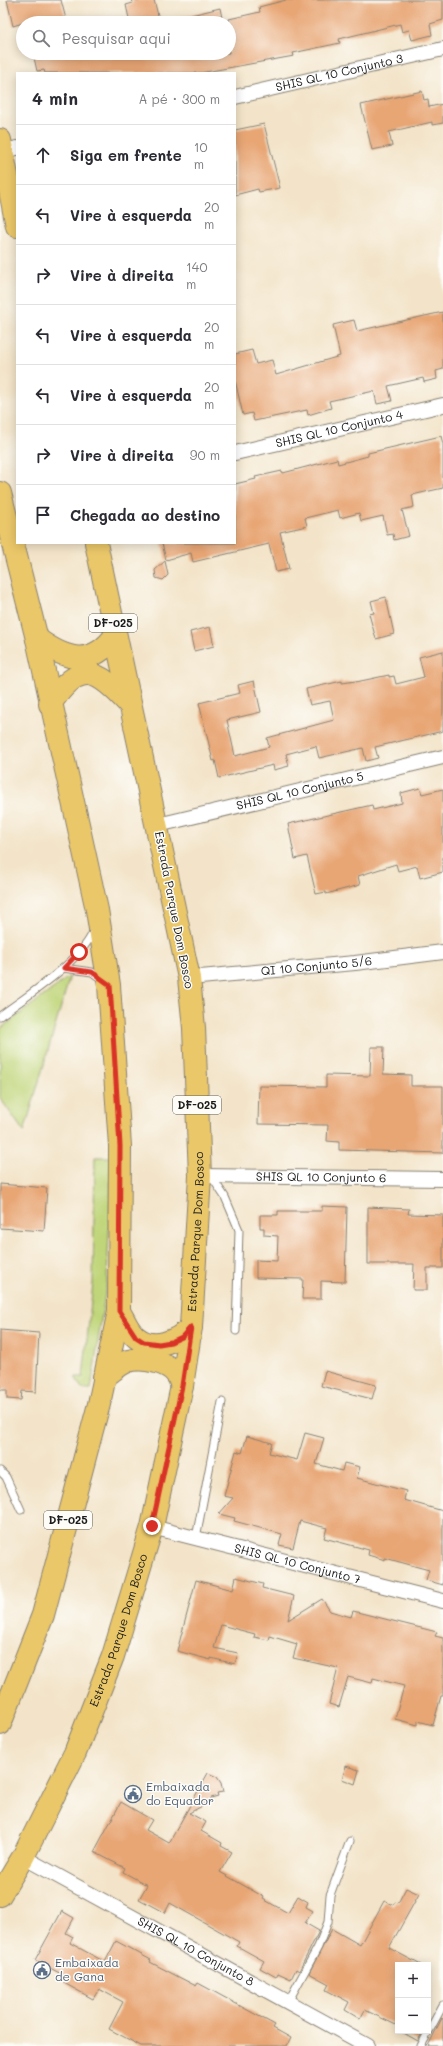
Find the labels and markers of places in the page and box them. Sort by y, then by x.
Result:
place label: Embaixada do Equador [146,1778,214,1808]
public building icon: Embaixada do Equador [123,1784,143,1804]
place label: Embaixada de Gana [55,1954,119,1984]
public building icon: Embaixada de Gana [32,1960,52,1980]

